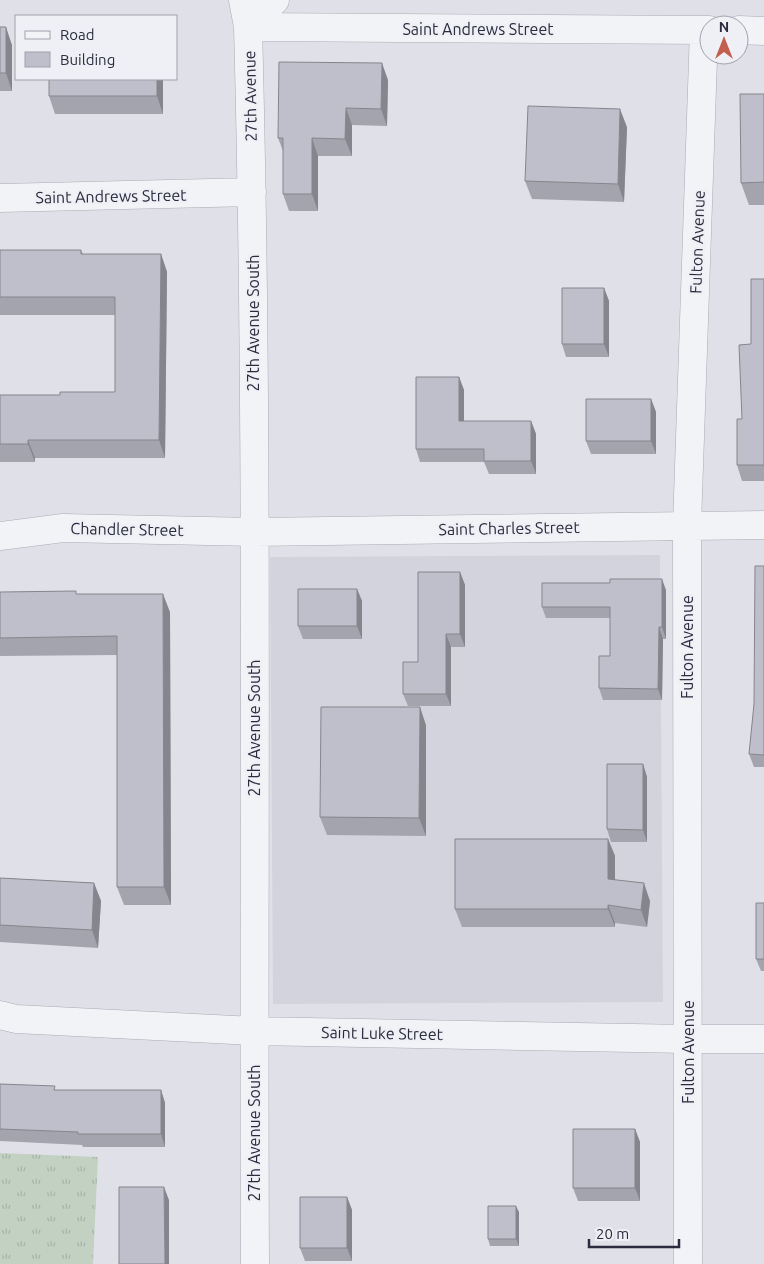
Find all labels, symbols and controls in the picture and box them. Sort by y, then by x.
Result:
legend [15,15,178,80]
north arrow [699,15,749,65]
text: N [719,19,729,35]
street label: Saint Andrews Street [402,20,554,38]
text: Road [60,26,95,43]
street label: 27th Avenue [240,50,260,142]
text: Building [60,51,115,68]
street label: Saint Andrews Street [35,186,187,206]
street label: Fulton Avenue [686,190,708,294]
street label: 27th Avenue South [244,254,262,392]
street label: Saint Charles Street [438,518,580,538]
street label: Chandler Street [70,519,184,539]
street label: Fulton Avenue [678,595,696,699]
street label: 27th Avenue South [245,659,263,797]
street label: Fulton Avenue [679,1000,697,1104]
street label: Saint Luke Street [321,1023,444,1043]
street label: 27th Avenue South [245,1064,263,1202]
scale bar [589,1216,679,1248]
text: 20 m [596,1225,629,1242]

